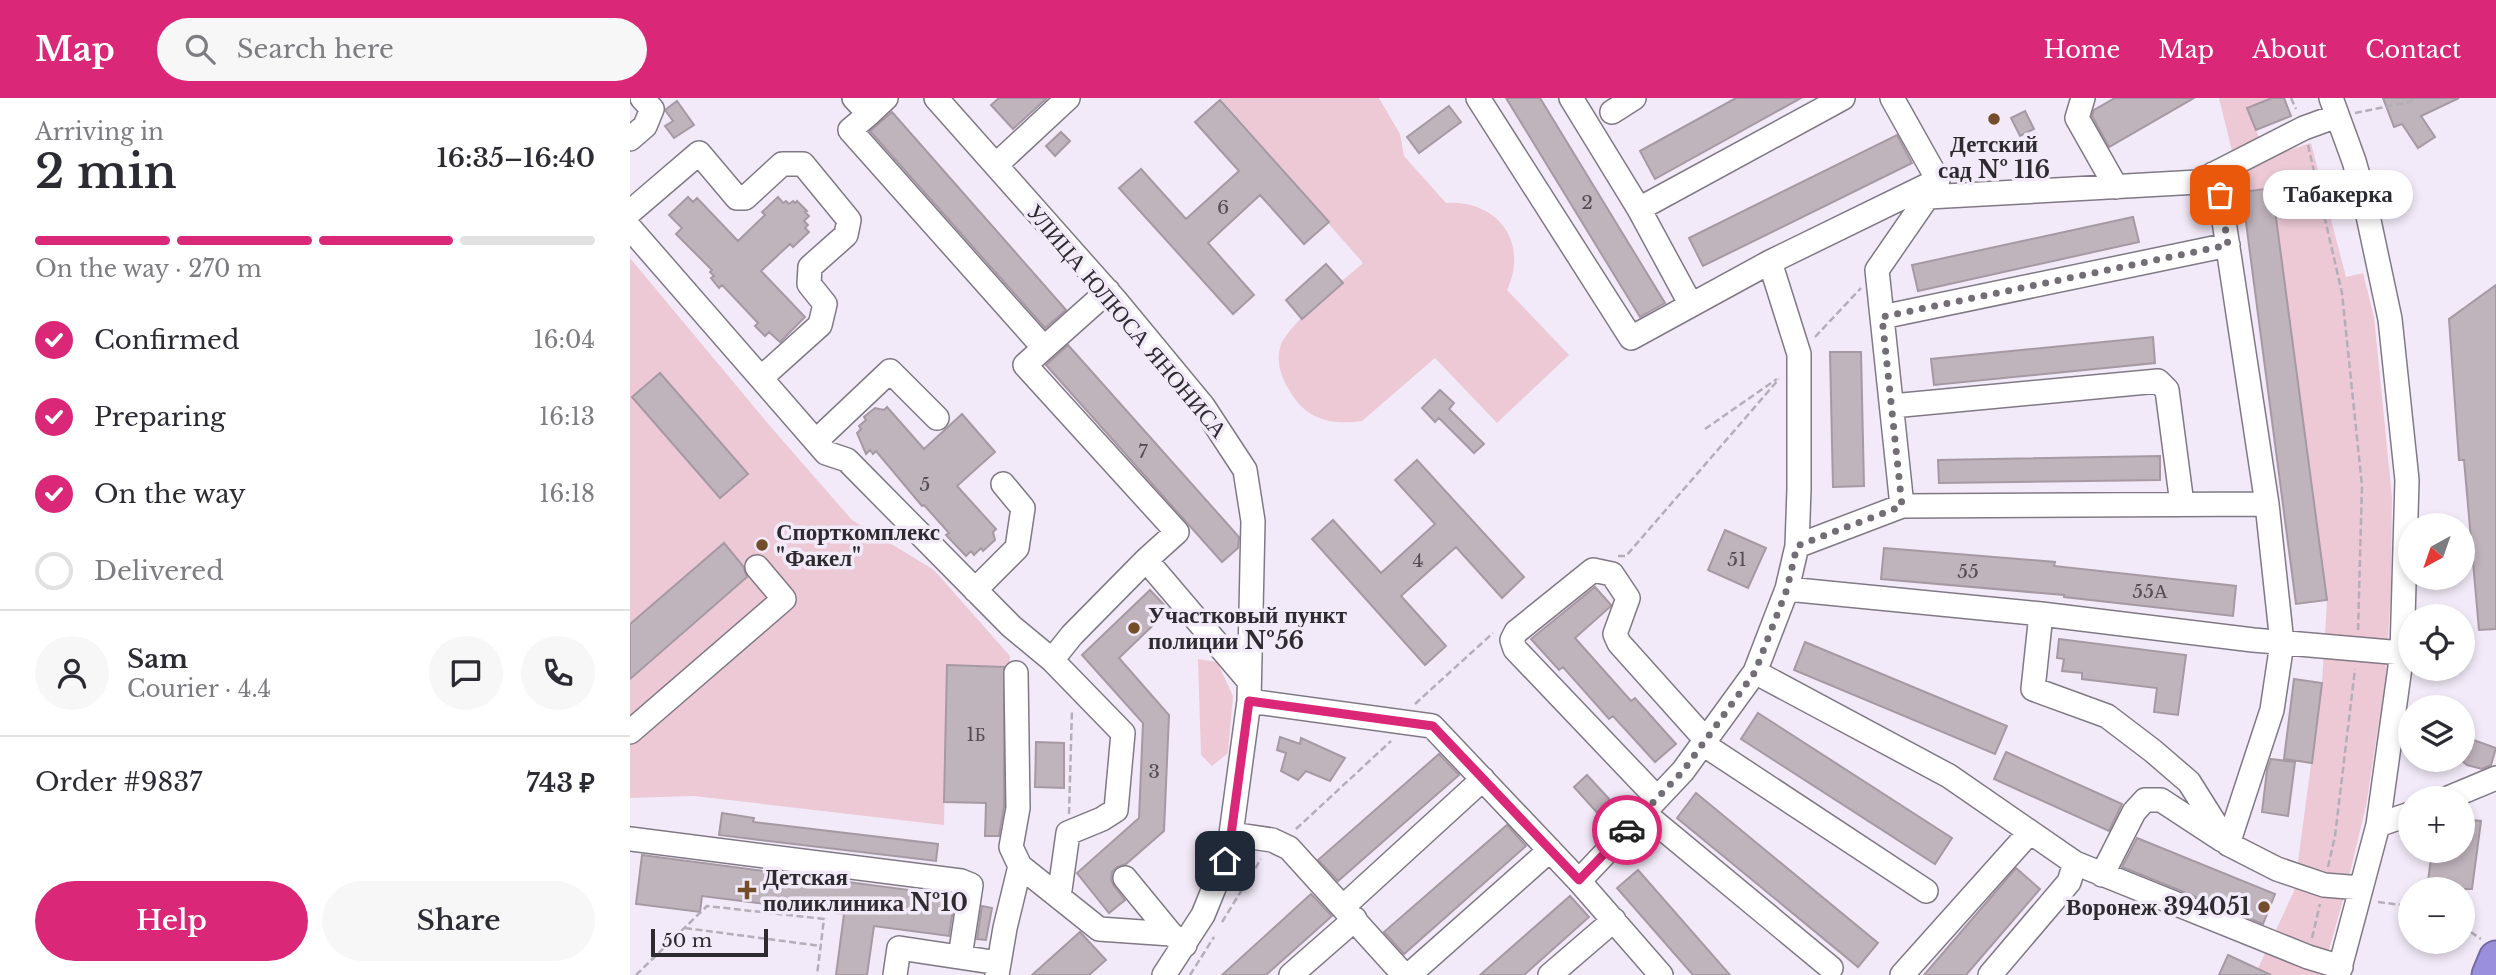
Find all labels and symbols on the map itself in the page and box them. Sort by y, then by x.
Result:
marker: Детский сад № 116 [1986,111,2002,127]
place label: Детский сад № 116 [1938,130,2050,184]
pin [2190,165,2250,225]
callout: Табакерка [2262,170,2412,220]
house number: 2 [1581,191,1593,214]
house number: 6 [1217,196,1229,219]
street label: УЛИЦА ЮЛЮСА ЯНОНИСА [1021,198,1234,444]
house number: 7 [1138,440,1148,463]
house number: 5 [920,473,930,496]
north arrow [2398,513,2474,590]
place label: Спорткомплекс "Факел" [776,518,940,572]
marker: Спорткомплекс "Факел" [754,537,770,553]
house number: 51 [1727,548,1747,571]
house number: 4 [1412,549,1424,572]
house number: 55 [1957,560,1979,583]
house number: 55А [2132,580,2168,603]
place label: Участковый пункт полиции №56 [1148,601,1348,655]
marker: Участковый пункт полиции №56 [1126,620,1142,636]
house number: 1Б [966,723,986,746]
house number: 3 [1148,760,1160,783]
courier [1592,795,1662,865]
pin [1195,831,1255,891]
place label: Детская поликлиника №10 [763,863,968,917]
marker: Детская поликлиника №10 [737,880,757,900]
place label: Воронеж 394051 [2066,893,2250,921]
marker: Воронеж 394051 [2256,899,2272,915]
scale bar [651,926,768,958]

